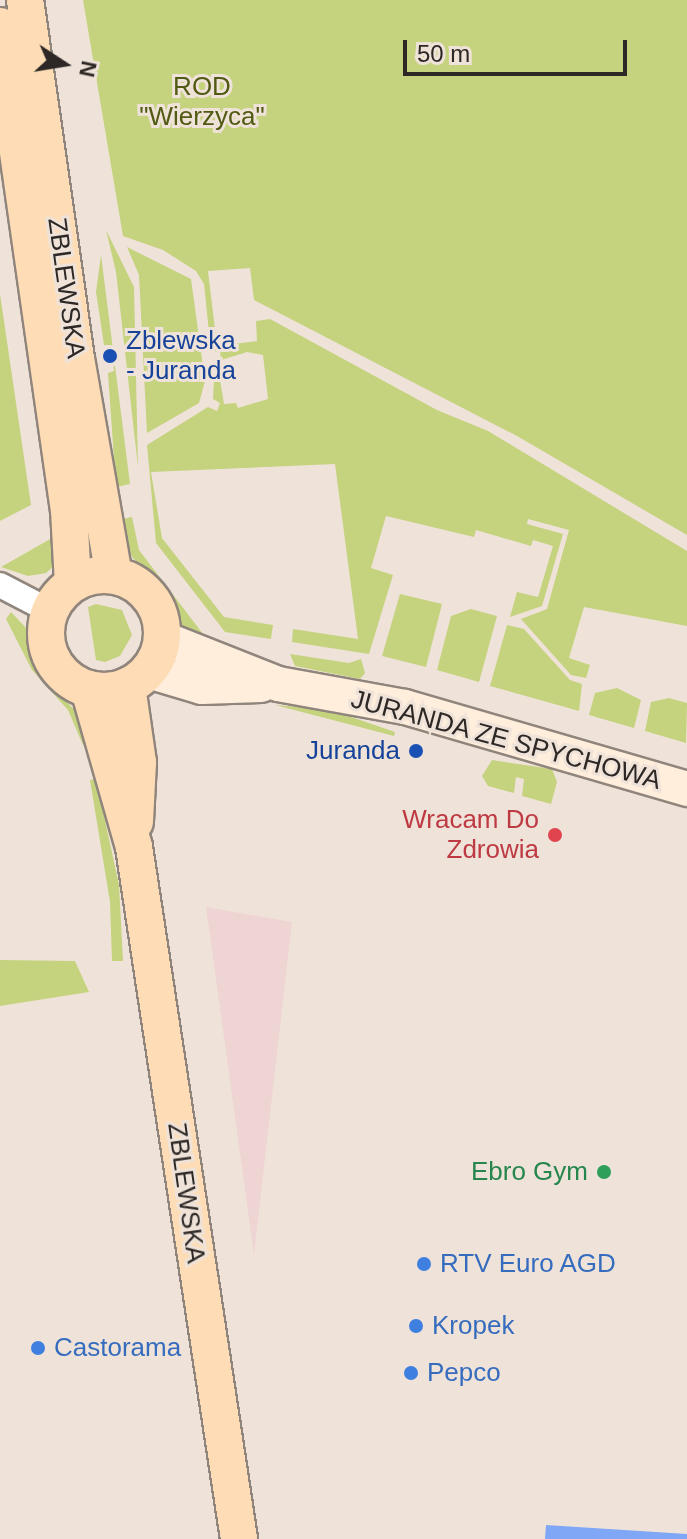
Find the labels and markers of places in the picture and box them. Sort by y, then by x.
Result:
place label: Zblewska - Juranda [126,325,236,386]
marker: Zblewska - Juranda [101,347,119,365]
place label: Juranda [306,735,400,767]
marker: Juranda [407,742,425,760]
place label: Wracam Do Zdrowia [402,804,539,866]
marker: Wracam Do Zdrowia [546,826,564,844]
place label: Ebro Gym [471,1156,588,1188]
marker: Ebro Gym [595,1163,613,1181]
place label: RTV Euro AGD [440,1248,617,1280]
marker: RTV Euro AGD [415,1255,433,1273]
place label: Kropek [432,1310,514,1342]
marker: Kropek [407,1317,425,1335]
place label: Castorama [54,1332,181,1364]
marker: Castorama [29,1339,47,1357]
place label: Pepco [427,1357,501,1389]
marker: Pepco [402,1364,420,1382]

